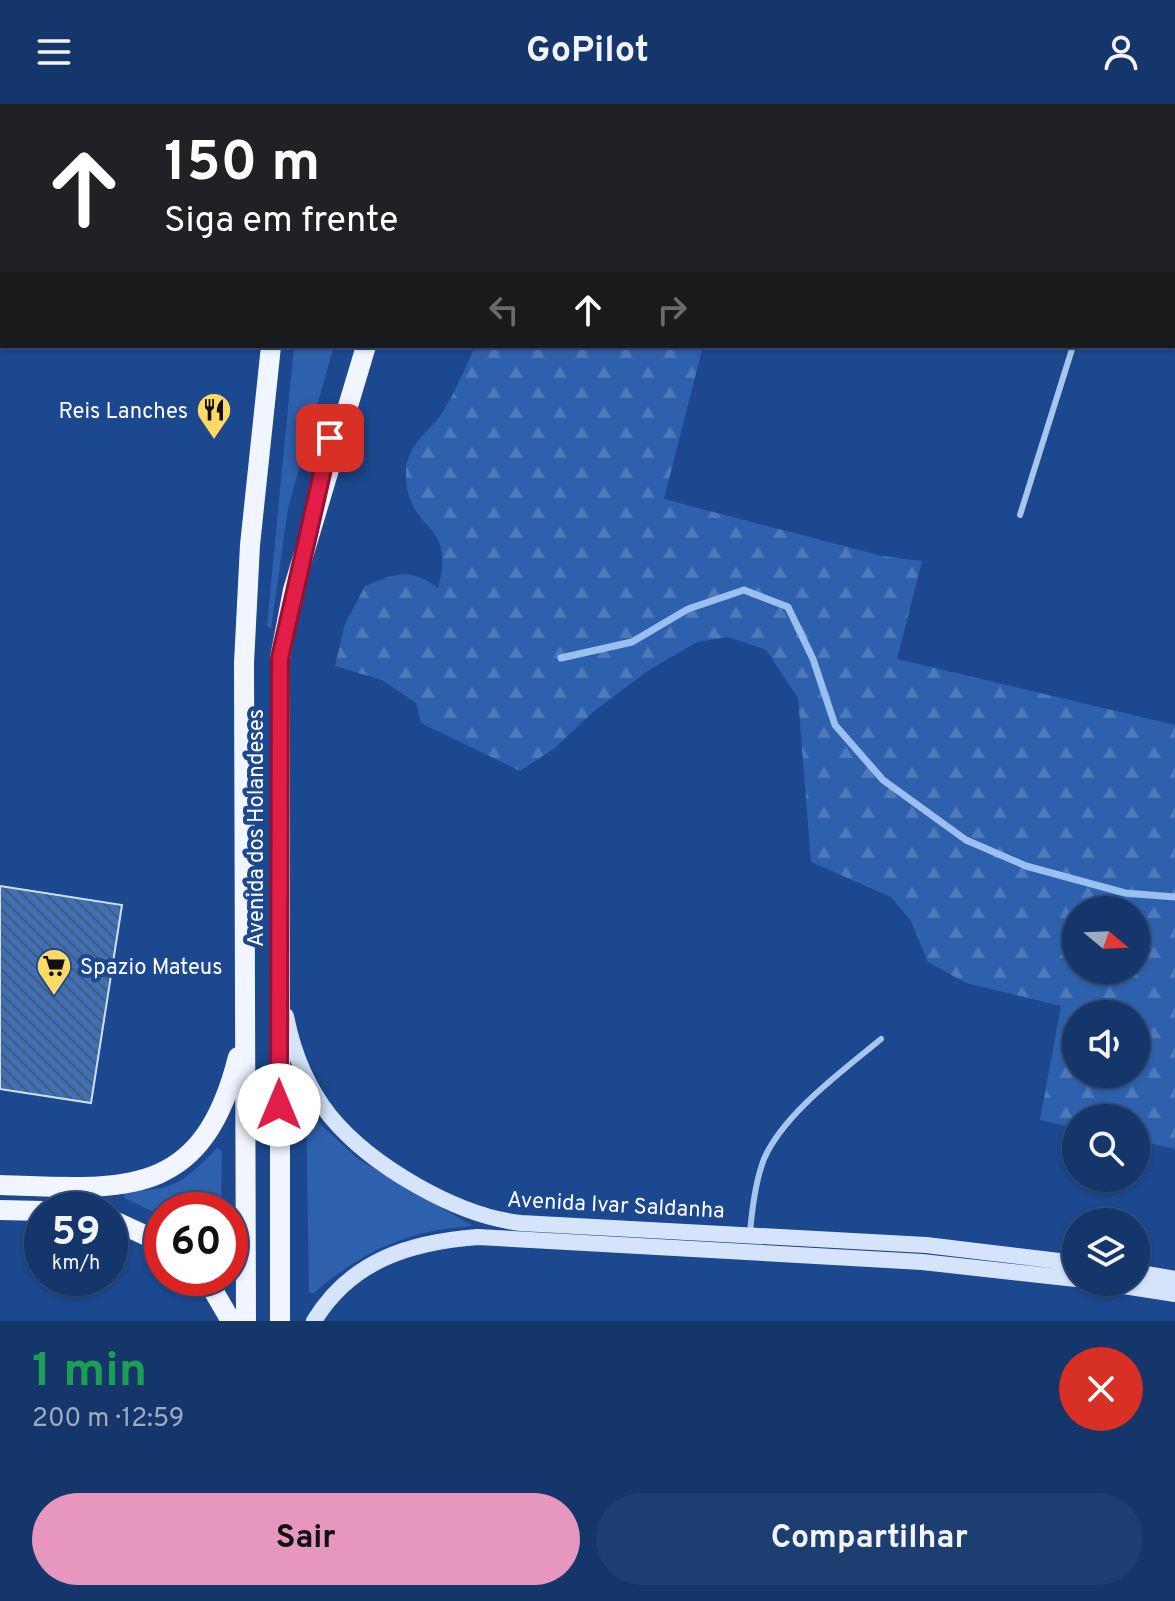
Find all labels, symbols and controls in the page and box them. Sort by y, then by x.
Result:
text: GoPilot [526,29,649,75]
icon: menu [32,30,76,74]
icon: person [1099,30,1143,74]
text: 150 m [164,130,320,200]
icon: ahead [32,136,136,240]
text: Siga em frente [164,199,398,245]
icon: left [482,288,526,332]
icon: ahead [566,288,610,332]
icon: right [650,288,694,332]
restaurant icon: Reis Lanches [195,391,233,441]
place label: Reis Lanches [58,399,188,426]
pin [296,404,364,472]
icon: arrive [308,416,352,460]
street label: Avenida dos Holandeses [244,709,271,947]
north arrow [1062,896,1150,984]
map controls [1062,896,1150,1296]
supermarket icon: Spazio Mateus [35,947,73,997]
place label: Spazio Mateus [80,955,223,982]
button: sound [1062,1000,1150,1088]
position arrow [237,1063,321,1147]
button: search [1062,1104,1150,1192]
street label: Avenida Ivar Saldanha [506,1187,725,1226]
speed limit sign: 60 [144,1192,248,1296]
button: layers [1062,1208,1150,1296]
text: 59 [51,1209,101,1259]
text: km/h [52,1251,100,1277]
text: 1 min [32,1343,147,1403]
button: close [1059,1347,1143,1431]
text: 200 m · 12:59 [32,1403,184,1436]
button: Sair [32,1493,580,1585]
button: Compartilhar [596,1493,1143,1585]

